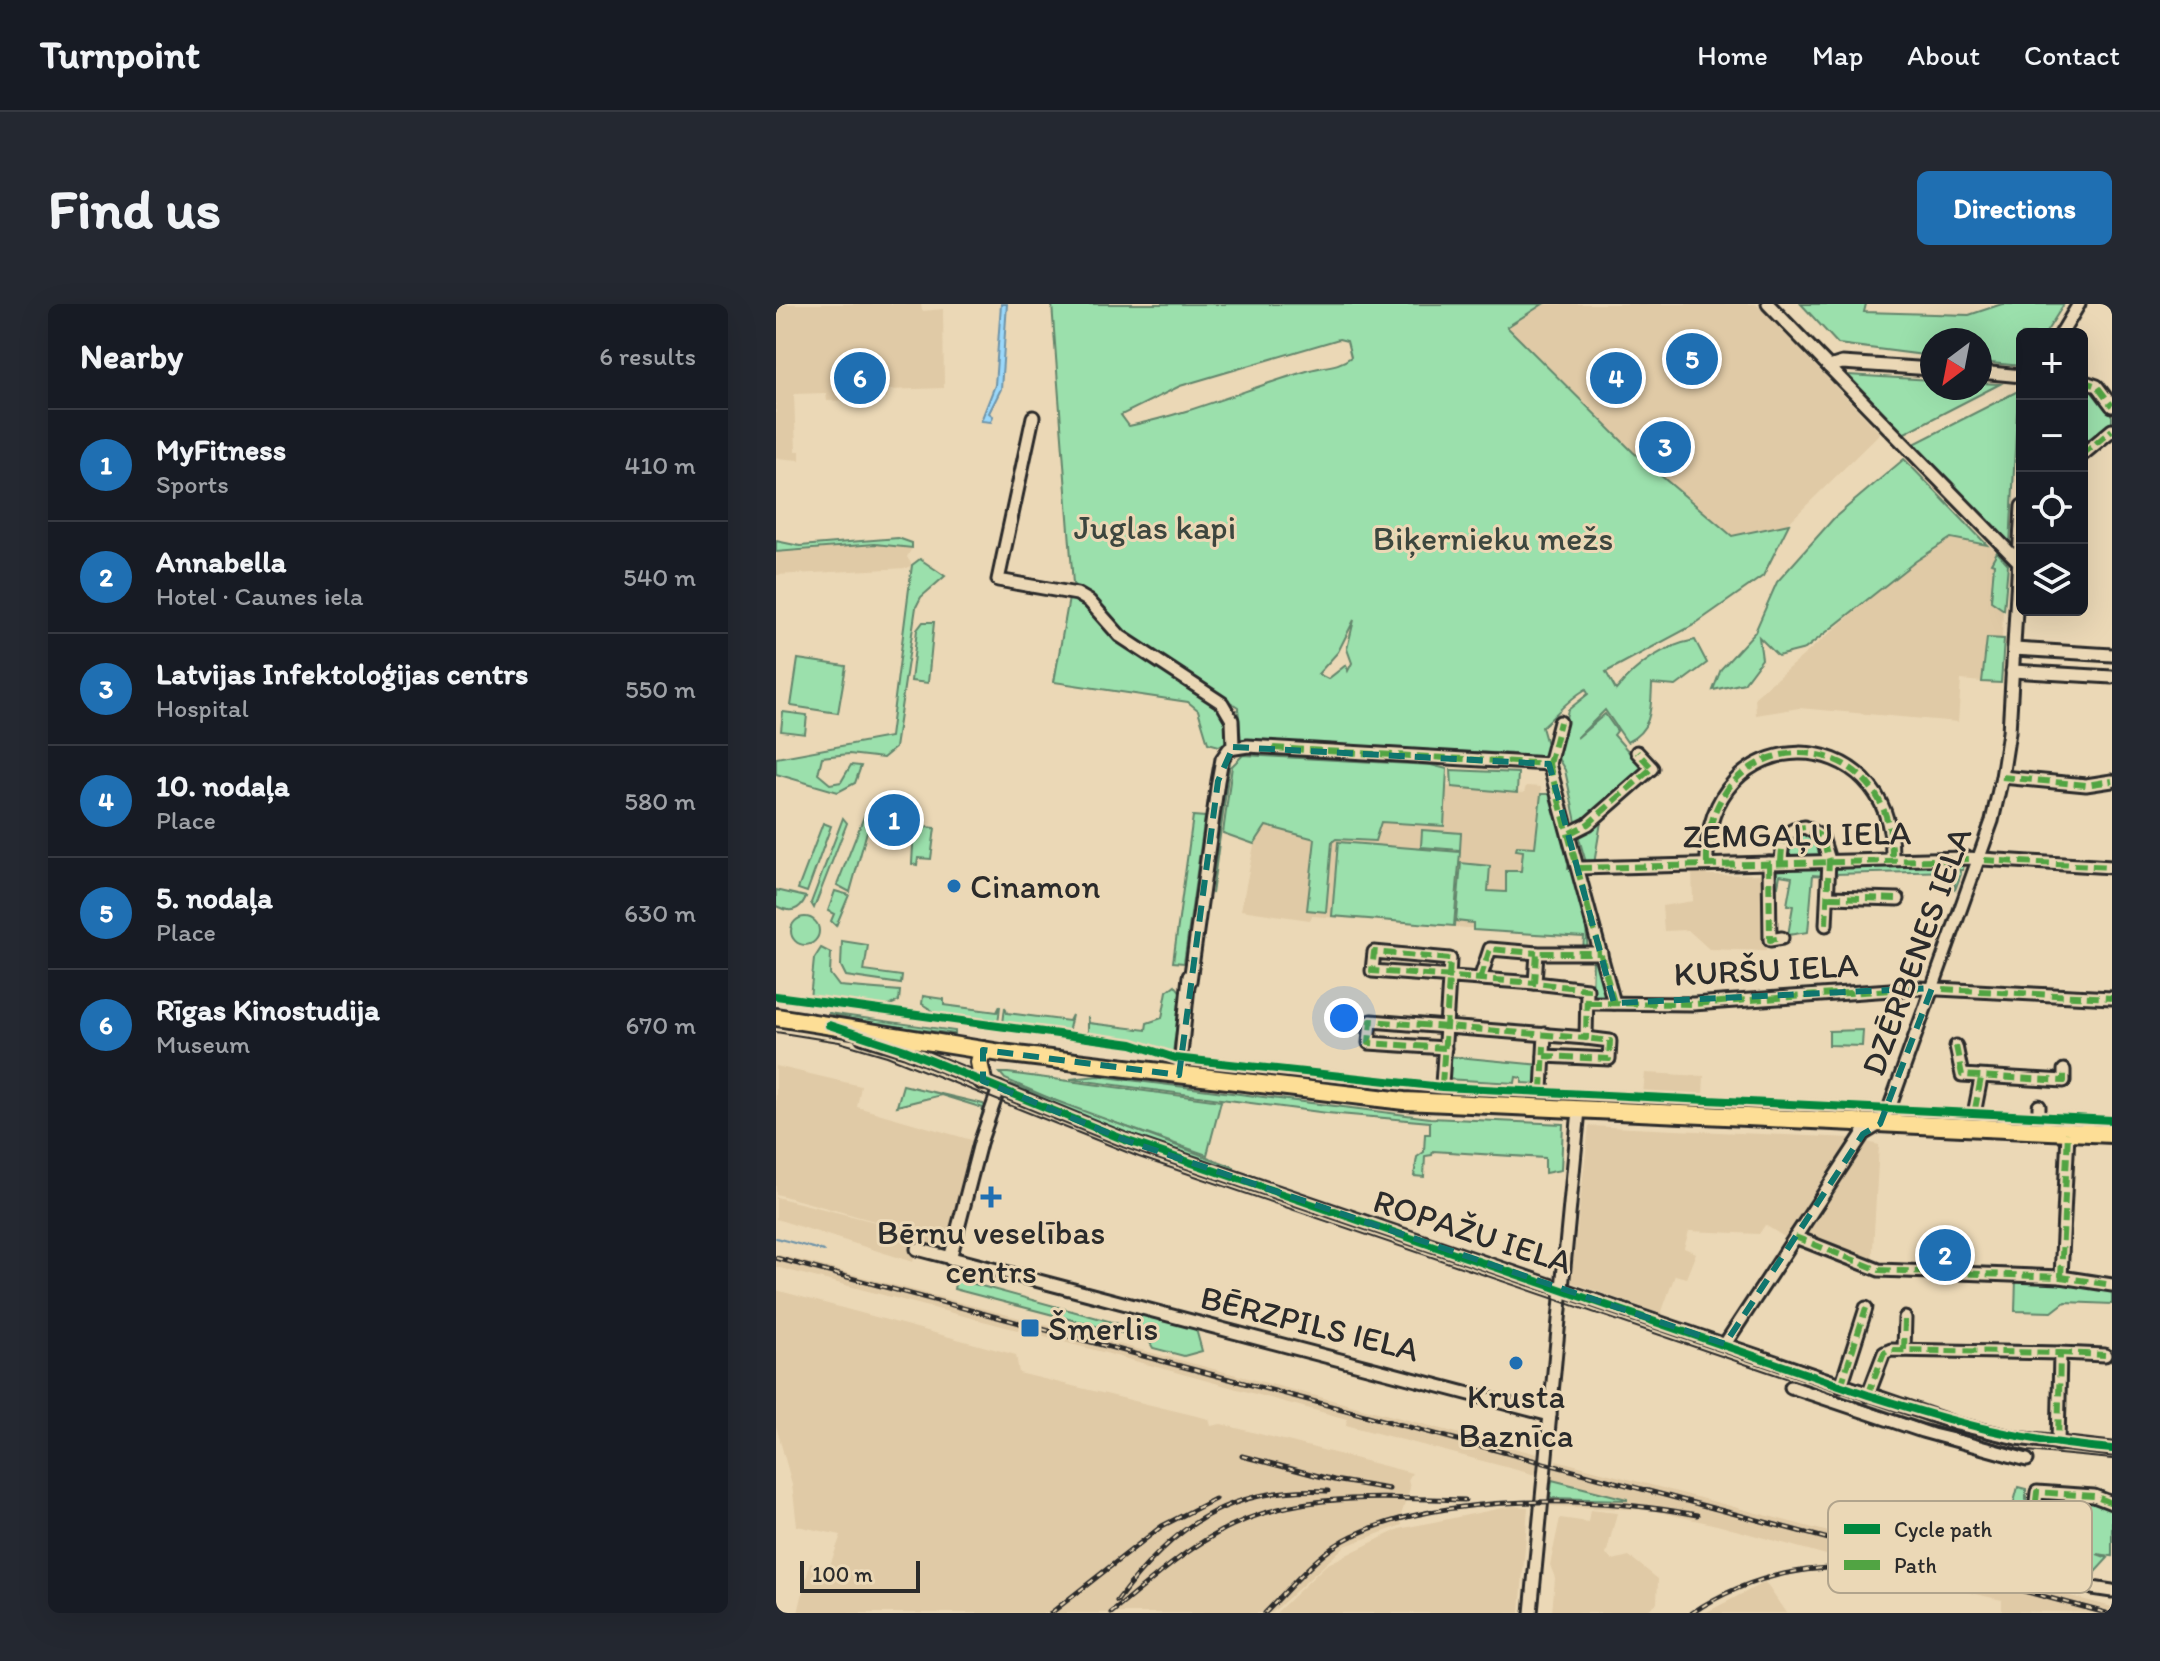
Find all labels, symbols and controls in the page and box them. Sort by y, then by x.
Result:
text: Turnpoint [40,32,200,78]
text: Home [1697,38,1768,72]
text: Map [1812,38,1863,72]
text: About [1907,38,1980,72]
text: Contact [2024,38,2120,72]
button: Directions [1917,171,2112,245]
text: Find us [48,175,221,242]
north arrow [1920,328,1992,400]
map controls [2016,328,2088,616]
button: + [2016,328,2088,400]
pin: 5 [1666,329,1718,389]
text: Nearby [80,336,183,377]
text: 6 results [599,340,696,372]
pin: 6 [834,348,886,408]
pin: 4 [1590,348,1642,408]
button: − [2016,400,2088,472]
pin: 3 [1639,417,1691,477]
text: MyFitness [156,431,286,468]
text: 1 [100,449,112,481]
text: 410 m [625,449,696,481]
text: Sports [156,468,229,500]
button: locate [2016,472,2088,544]
park label: Juglas kapi [1074,507,1236,548]
park label: Biķernieku mežs [1373,518,1613,559]
text: Annabella [156,543,286,580]
button: layers [2016,544,2088,616]
text: 2 [99,561,113,593]
text: 540 m [623,561,696,593]
text: Hotel · Caunes iela [156,580,364,612]
text: Latvijas Infektoloģijas centrs [156,655,528,692]
text: 3 [99,673,113,705]
text: 550 m [625,673,696,705]
text: Hospital [156,692,249,724]
text: 10. nodaļa [156,767,290,804]
text: 4 [98,785,114,817]
text: 580 m [624,785,696,817]
pin: 1 [868,790,920,850]
text: Place [156,804,216,836]
street label: ZEMGAĻU IELA [1682,812,1912,857]
street label: DZĒRBENES IELA [1852,821,1981,1081]
place label: Cinamon [970,866,1100,907]
marker: Cinamon [945,877,963,895]
text: 5. nodaļa [156,879,273,916]
text: 5 [99,897,113,929]
text: 630 m [624,897,696,929]
text: Place [156,916,216,948]
street label: KURŠU IELA [1673,944,1860,995]
text: Rīgas Kinostudija [156,991,380,1028]
your location [1324,998,1364,1038]
text: 6 [99,1009,113,1041]
text: 670 m [626,1009,696,1041]
text: Museum [156,1028,250,1060]
street label: ROPAŽU IELA [1368,1180,1578,1283]
marker: Bērnu veselības centrs [980,1186,1002,1208]
place label: Bērnu veselības centrs [877,1212,1105,1292]
pin: 2 [1919,1225,1971,1285]
street label: BĒRZPILS IELA [1196,1277,1424,1371]
place label: Šmerlis [1048,1308,1158,1349]
marker: Šmerlis [1019,1317,1041,1339]
marker: Krusta Baznīca [1507,1354,1525,1372]
place label: Krusta Baznīca [1459,1376,1573,1456]
legend [1828,1501,2092,1593]
text: Cycle path [1894,1516,1993,1543]
text: Path [1894,1552,1937,1579]
scale bar [800,1557,920,1593]
text: 100 m [812,1561,873,1588]

